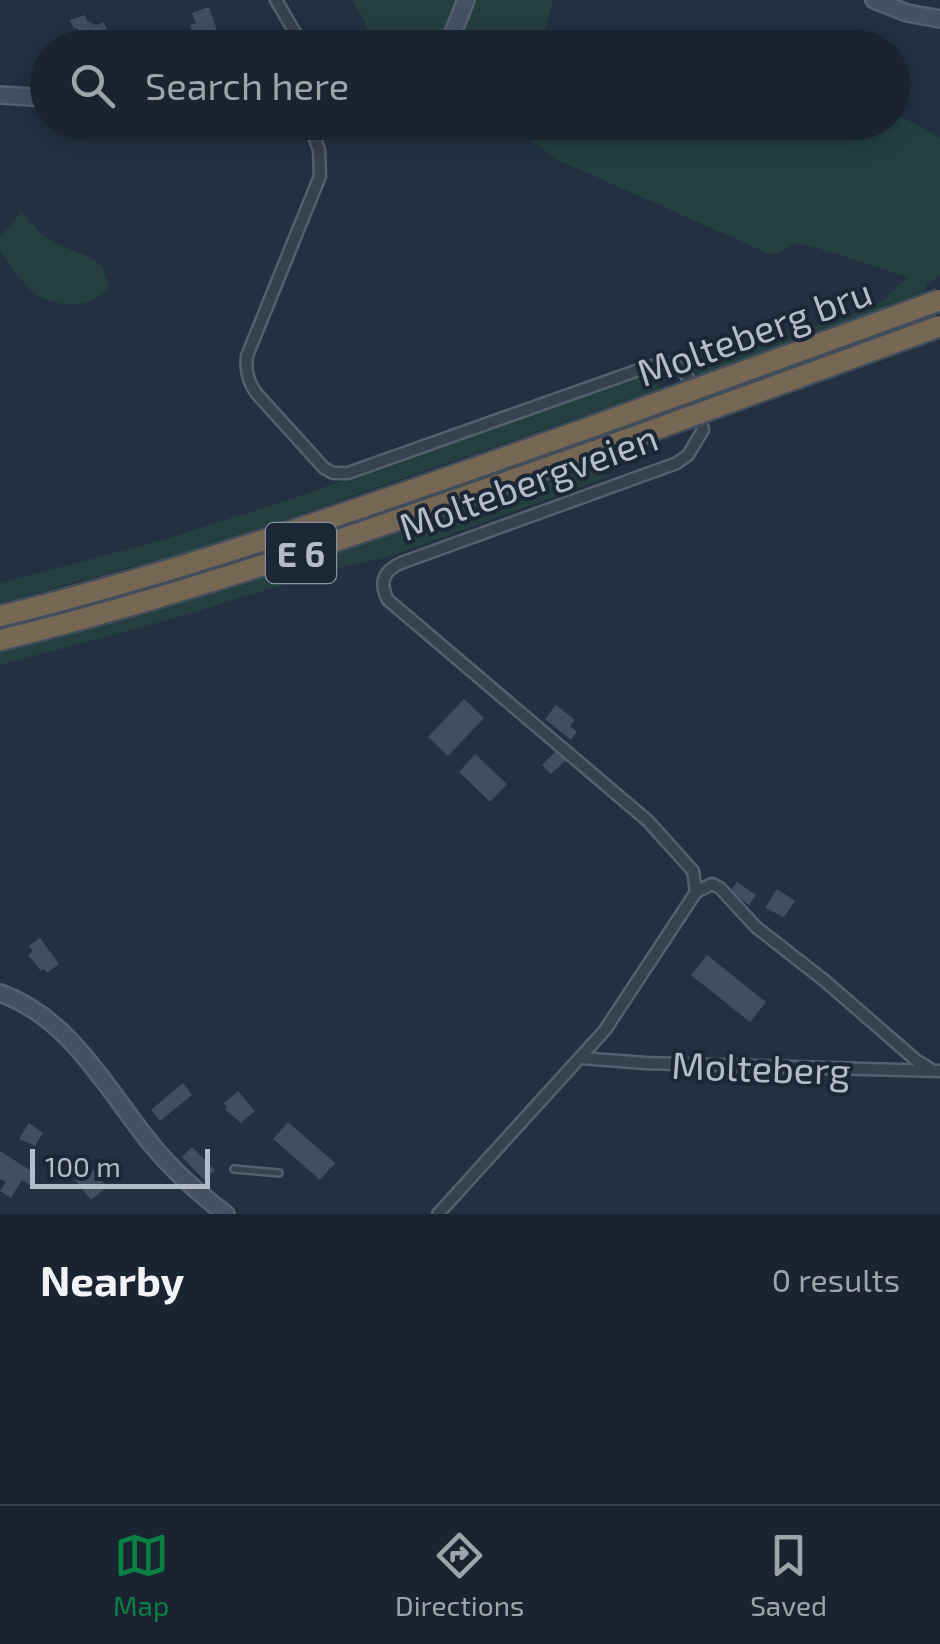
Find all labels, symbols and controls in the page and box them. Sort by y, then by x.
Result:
search box [30,30,910,140]
icon: search [65,58,120,113]
text: Search here [145,62,349,108]
street label: Molteberg bru [630,267,878,395]
street label: Moltebergveien [393,413,663,549]
road number: E 6 [266,523,336,583]
street label: Molteberg [671,1041,851,1093]
scale bar [30,1144,210,1188]
text: 100 m [45,1149,121,1183]
text: Nearby [40,1254,184,1304]
text: 0 results [772,1260,900,1298]
tab: Map [113,1528,169,1622]
tab: Directions [395,1528,524,1622]
tab: Saved [750,1528,827,1622]

